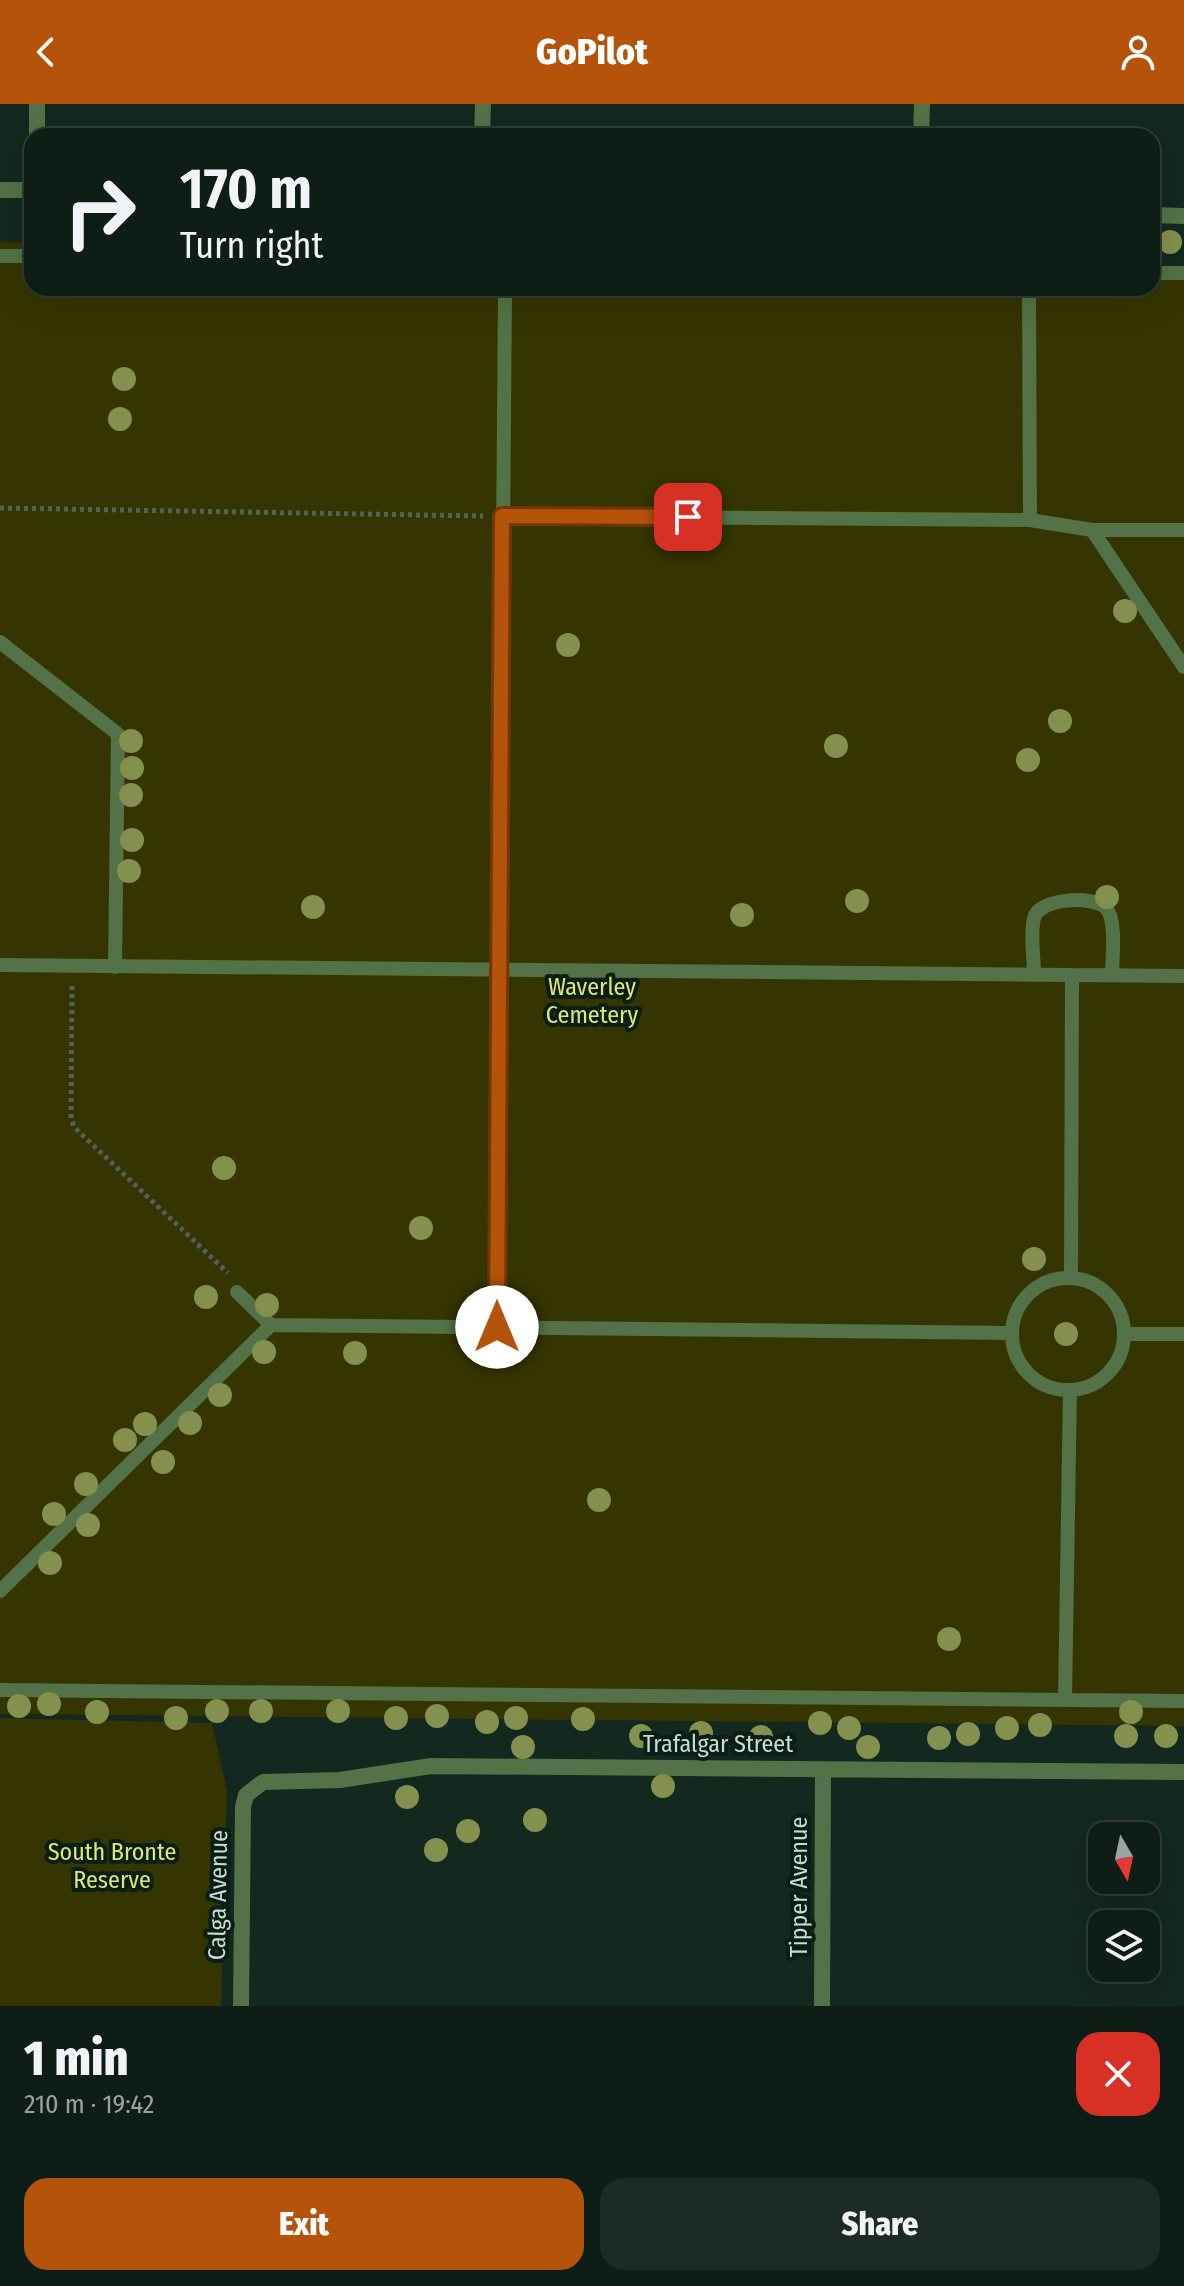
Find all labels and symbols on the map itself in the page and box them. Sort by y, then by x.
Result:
pin [654,483,722,551]
park label: Waverley Cemetery [546,973,638,1029]
position arrow [455,1285,539,1369]
street label: Trafalgar Street [643,1730,793,1758]
street label: Tipper Avenue [785,1817,813,1957]
north arrow [1088,1822,1160,1894]
street label: Calga Avenue [203,1830,233,1960]
park label: South Bronte Reserve [48,1838,176,1894]

